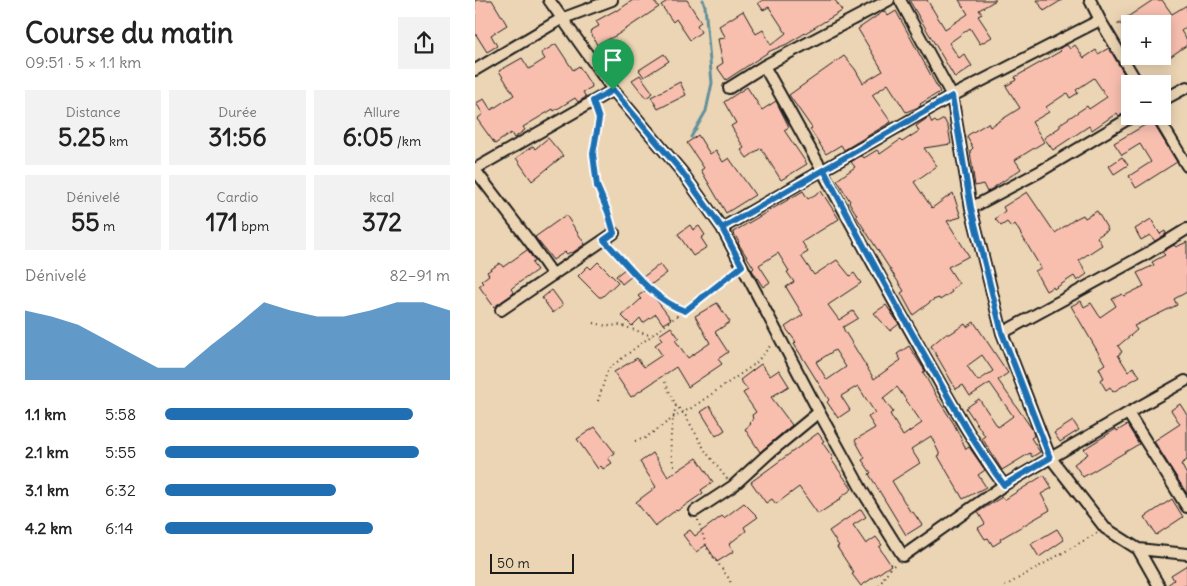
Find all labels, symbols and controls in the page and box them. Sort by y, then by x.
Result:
text: Course du matin [25,15,233,51]
map controls [1121,15,1171,125]
button: + [1121,15,1171,65]
button: share [398,17,450,69]
pin [592,39,634,90]
icon: arrive [599,46,627,74]
text: 09:51 · 5 × 1.1 km [25,52,141,72]
button: − [1121,75,1171,125]
text: Distance [66,103,121,121]
text: Durée [218,103,257,121]
text: Allure [364,103,400,121]
text: 5.25 [58,121,106,153]
text: 31:56 [208,121,267,153]
text: 6:05 [342,121,393,153]
text: km [106,132,128,150]
text: /km [393,132,421,150]
text: Dénivelé [66,188,120,206]
text: Cardio [217,188,258,206]
text: kcal [369,188,394,206]
text: 55 [71,206,100,238]
text: 171 [206,206,238,238]
text: 372 [362,206,402,238]
text: m [100,217,115,235]
text: bpm [238,217,269,235]
text: Dénivelé [25,265,86,285]
text: 82–91 m [390,265,450,285]
text: 1.1 km [25,404,66,424]
text: 5:58 [105,404,136,424]
text: 2.1 km [25,442,69,462]
text: 5:55 [105,442,136,462]
text: 3.1 km [25,480,69,500]
text: 6:32 [105,480,136,500]
text: 4.2 km [25,518,72,538]
text: 6:14 [105,518,133,538]
scale bar [490,551,574,574]
text: 50 m [497,554,530,572]

